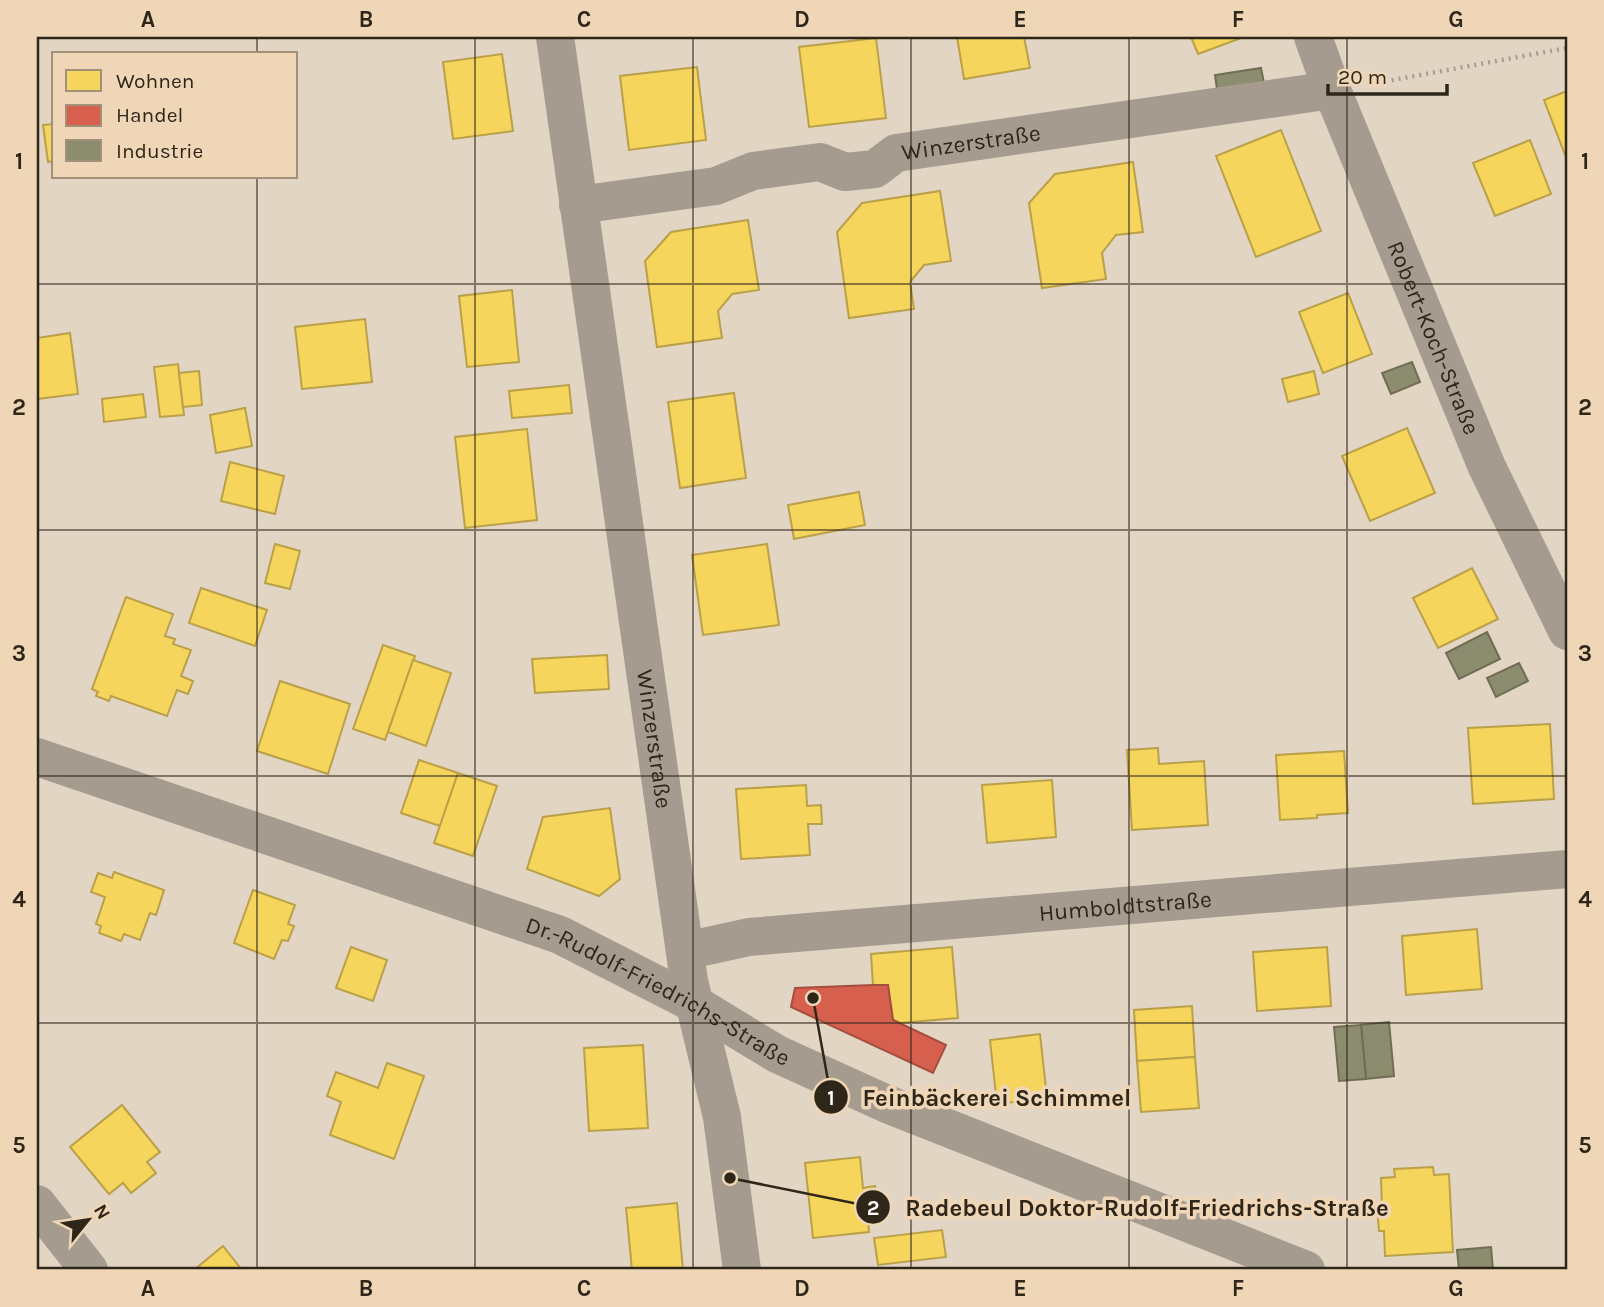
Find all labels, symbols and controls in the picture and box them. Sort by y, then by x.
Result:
text: A [141,6,155,33]
text: B [359,6,373,33]
text: C [577,6,591,33]
text: D [794,6,810,33]
text: E [1013,6,1027,33]
text: F [1232,6,1244,33]
text: G [1448,6,1464,33]
legend [52,52,298,178]
scale bar [1328,52,1446,96]
text: 20 m [1338,65,1387,89]
text: Wohnen [116,69,194,93]
text: Handel [116,103,183,127]
street label: Winzerstraße [900,119,1042,166]
text: Industrie [116,139,203,163]
text: 1 [15,148,23,175]
text: 1 [1581,148,1589,175]
street label: Robert-Koch-Straße [1382,237,1486,438]
text: 2 [12,394,26,421]
text: 2 [1578,394,1592,421]
text: 3 [12,640,26,667]
text: 3 [1578,640,1592,667]
street label: Winzerstraße [631,668,678,810]
street label: Humboldtstraße [1038,885,1213,926]
text: 4 [12,886,26,913]
text: 4 [1578,886,1592,913]
street label: Dr.-Rudolf-Friedrichs-Straße [522,911,794,1072]
callout: Feinbäckerei Schimmel [813,1075,1145,1120]
text: Feinbäckerei Schimmel [863,1084,1131,1112]
text: 1 [827,1086,835,1110]
text: 5 [12,1132,26,1159]
text: 5 [1578,1132,1592,1159]
north arrow [52,1184,122,1254]
callout: Radebeul Doktor-Rudolf-Friedrichs-Straße [856,1185,1402,1230]
text: Radebeul Doktor-Rudolf-Friedrichs-Straße [905,1194,1389,1222]
text: 2 [867,1196,879,1220]
text: N [89,1201,115,1223]
text: A [141,1275,155,1302]
text: B [359,1275,373,1302]
text: C [577,1275,591,1302]
text: D [794,1275,810,1302]
text: E [1013,1275,1027,1302]
text: F [1232,1275,1244,1302]
text: G [1448,1275,1464,1302]

